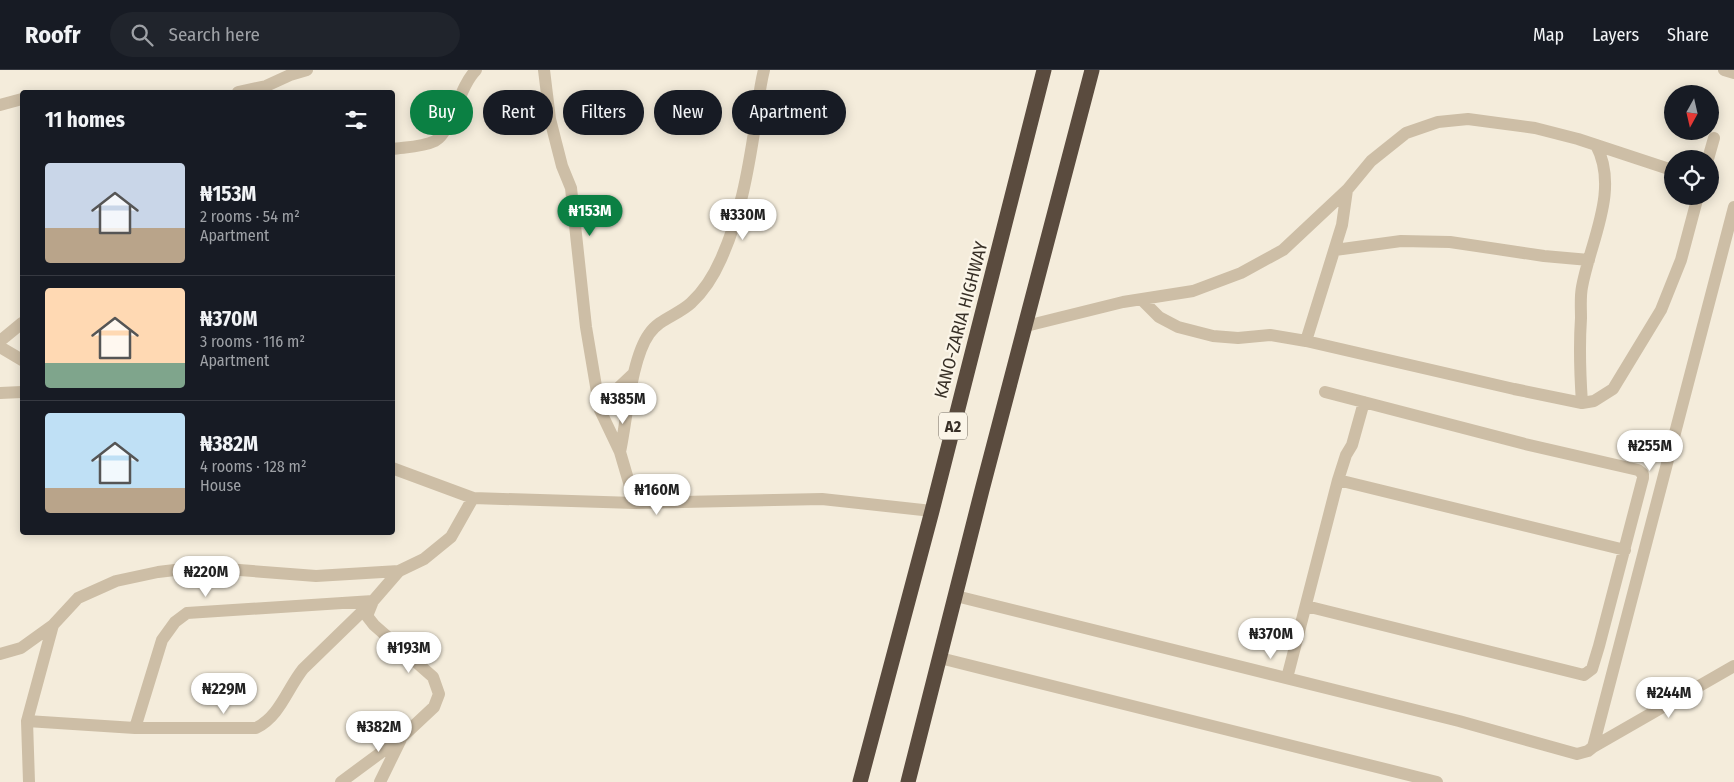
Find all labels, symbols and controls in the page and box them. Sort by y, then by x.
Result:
search box [110,12,460,57]
text: Roofr [25,21,80,49]
icon: search [128,21,156,49]
text: Search here [168,23,260,46]
text: Map [1533,24,1564,46]
text: Layers [1592,24,1639,46]
text: Share [1667,24,1709,46]
north arrow [1664,85,1719,140]
map controls [1664,85,1719,205]
chip: Buy [410,90,473,135]
chip: Rent [483,90,553,135]
chip: Filters [563,90,644,135]
chip: New [654,90,722,135]
chip: Apartment [732,90,846,135]
icon: filters [342,106,370,134]
text: 11 homes [45,107,125,133]
button: locate [1664,150,1719,205]
text: ₦153M [200,181,256,207]
icon: home [85,183,145,243]
pin: ₦153M [555,194,625,237]
pin: ₦330M [708,198,778,241]
text: ₦153M [568,201,612,220]
text: ₦330M [721,205,765,224]
text: 2 rooms · 54 m² [200,207,300,226]
text: Apartment [200,226,269,245]
street label: KANO-ZARIA HIGHWAY [929,239,993,401]
text: ₦370M [200,306,258,332]
icon: home [85,308,145,368]
text: 3 rooms · 116 m² [200,332,305,351]
text: Apartment [200,351,269,370]
pin: ₦385M [588,382,658,425]
text: ₦385M [601,389,645,408]
road number: A2 [939,412,967,440]
pin: ₦255M [1615,430,1685,472]
text: ₦382M [200,431,258,457]
icon: home [85,433,145,493]
text: ₦255M [1628,436,1672,455]
text: 4 rooms · 128 m² [200,457,307,476]
pin: ₦160M [622,474,692,516]
text: House [200,476,241,495]
text: ₦160M [635,480,679,499]
pin: ₦220M [171,556,241,598]
text: ₦220M [184,562,228,581]
pin: ₦370M [1236,618,1306,660]
text: ₦370M [1249,624,1293,643]
pin: ₦193M [374,632,444,674]
text: ₦193M [387,638,431,657]
pin: ₦229M [189,672,259,715]
pin: ₦244M [1634,676,1704,719]
text: ₦229M [202,679,246,698]
text: ₦244M [1647,683,1691,702]
pin: ₦382M [344,710,414,753]
text: ₦382M [357,717,401,736]

